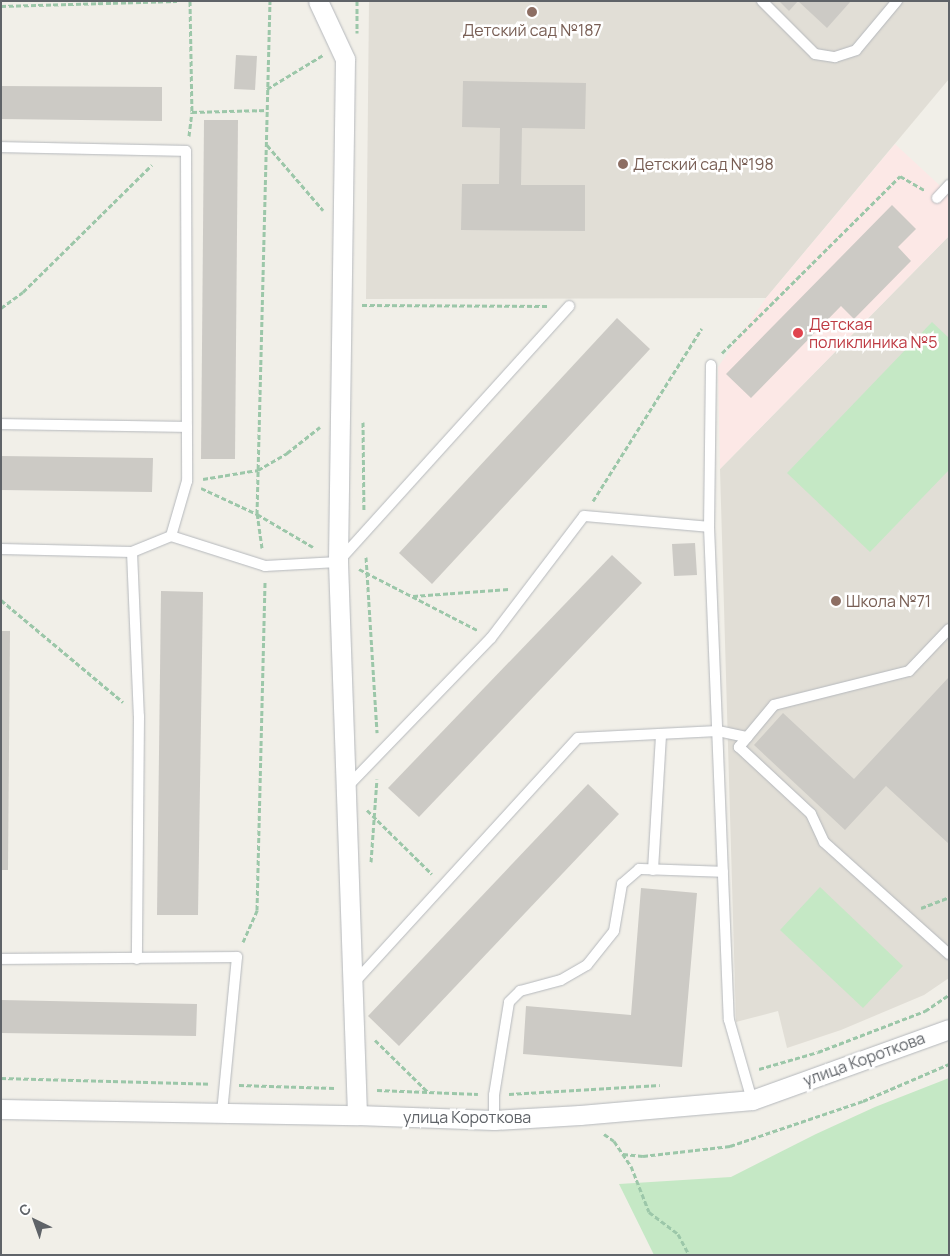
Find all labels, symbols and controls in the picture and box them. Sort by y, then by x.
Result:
marker: Детский сад №187 [526,6,538,18]
place label: Детский сад №187 [463,20,601,40]
place label: Детский сад №198 [633,154,774,174]
marker: Детский сад №198 [617,158,629,170]
place label: Детская поликлиника №5 [809,314,937,352]
marker: Детская поликлиника №5 [791,326,805,340]
place label: Школа №71 [846,591,931,611]
marker: Школа №71 [830,595,842,607]
street label: улица Короткова [800,1028,928,1090]
street label: улица Короткова [403,1107,531,1127]
north arrow [10,1196,60,1246]
text: С [14,1199,35,1220]

